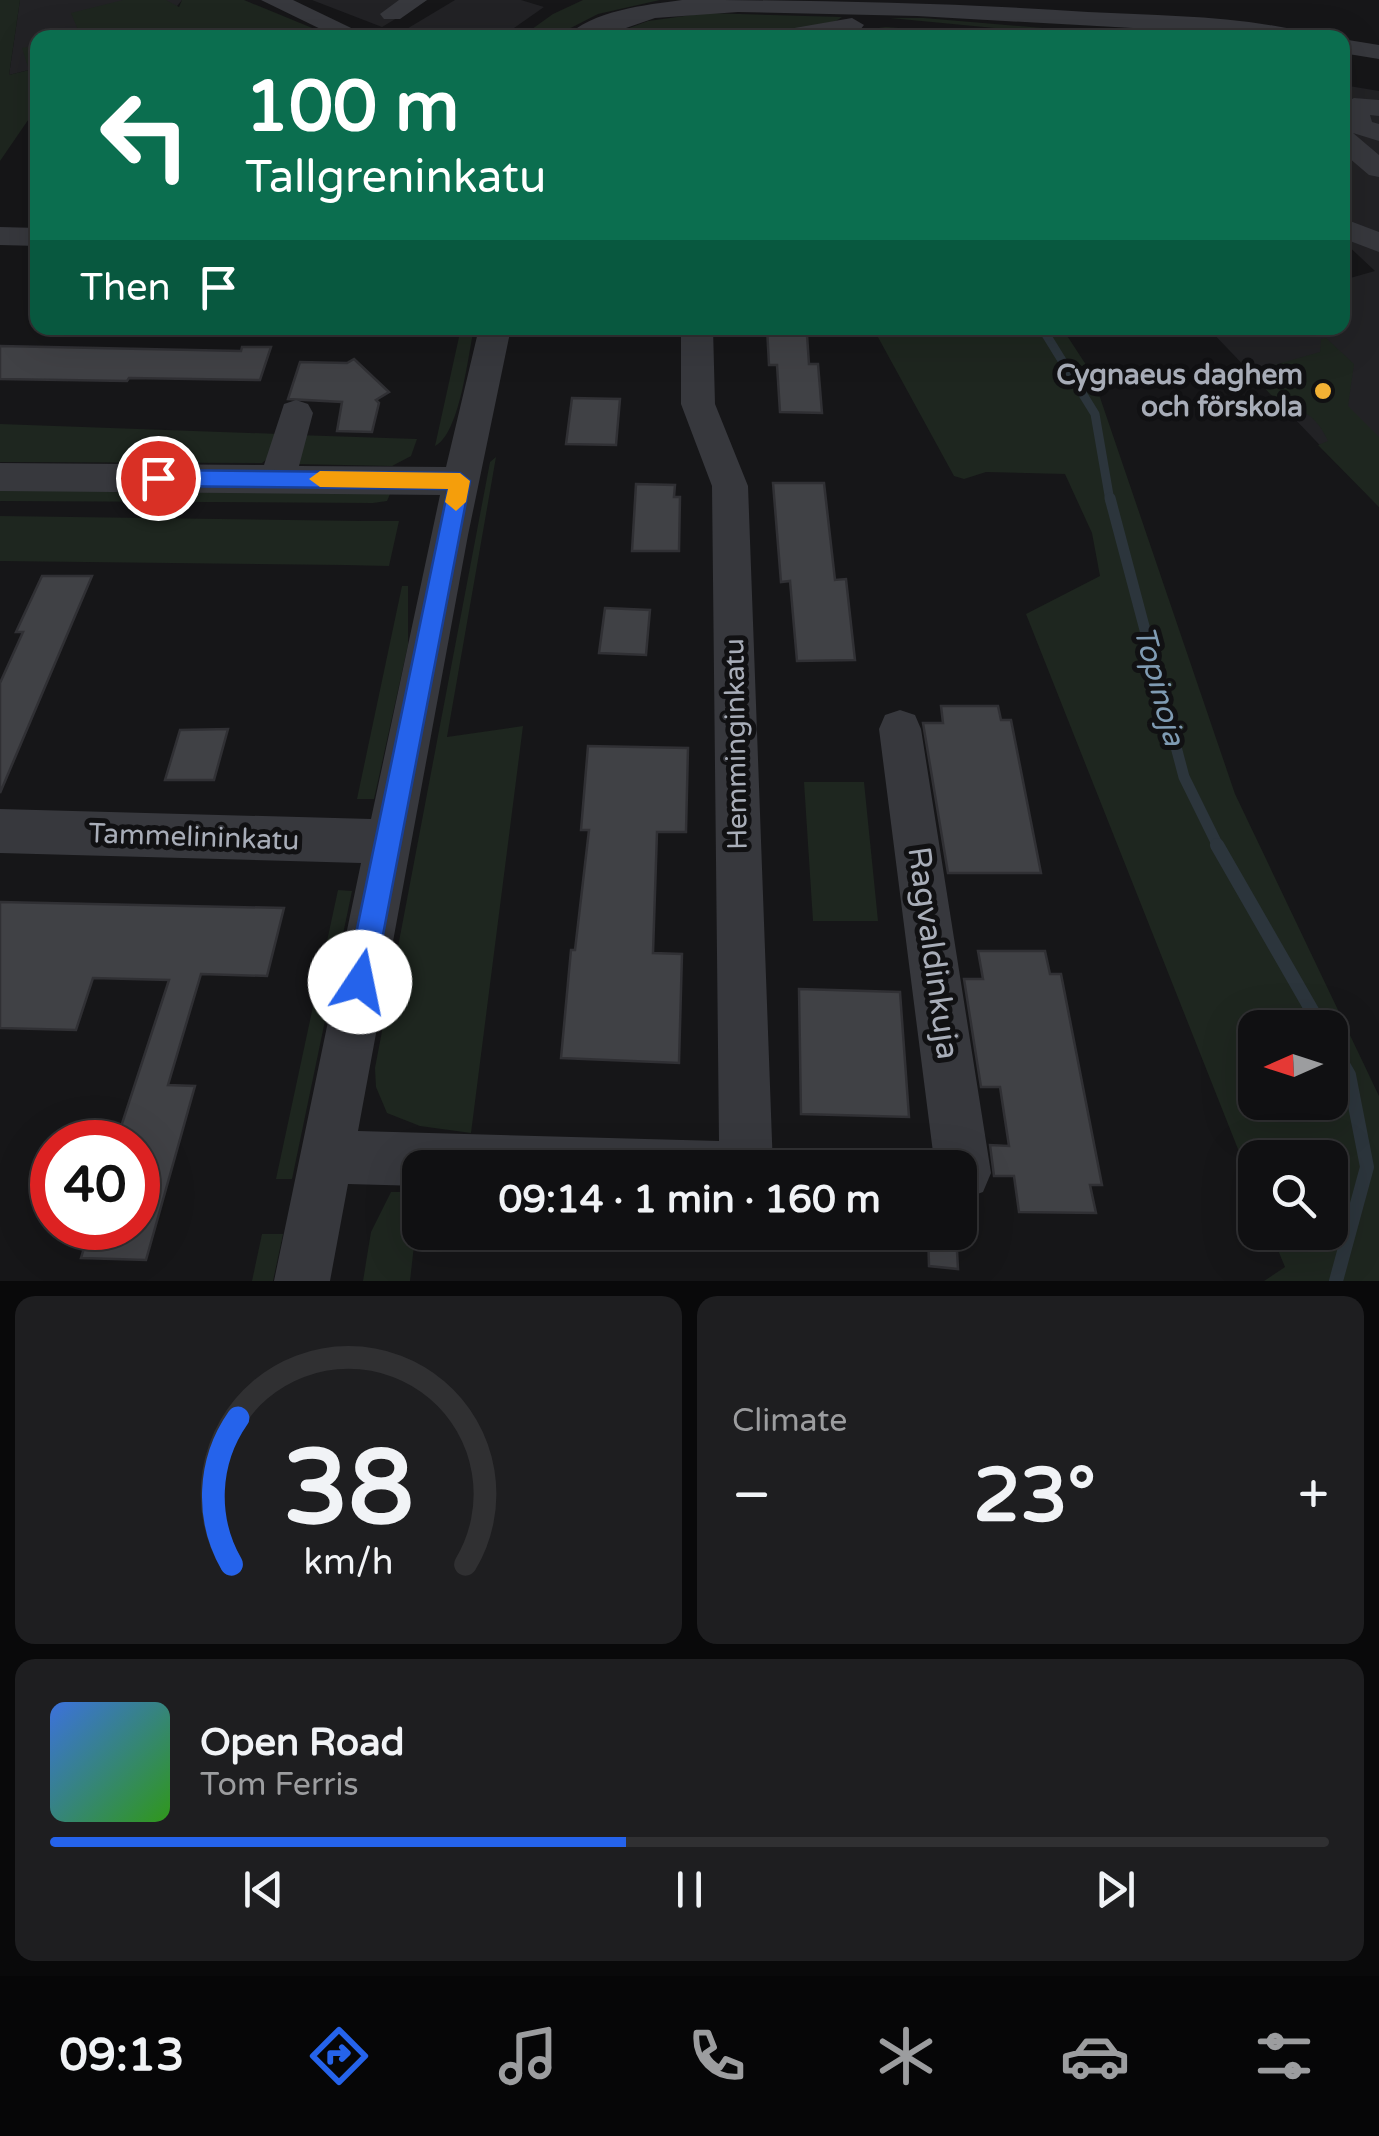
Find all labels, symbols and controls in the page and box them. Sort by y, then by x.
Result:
text: 100 m [245,66,459,150]
icon: left [80,70,210,200]
text: Tallgreninkatu [245,151,546,205]
icon: arrive [191,260,246,315]
text: Then [80,265,171,311]
place label: Cygnaeus daghem och förskola [1056,358,1303,424]
marker: Cygnaeus daghem och förskola [1312,380,1334,402]
pin [116,436,201,521]
icon: arrive [131,451,186,506]
water label: Topinoja [1125,622,1193,751]
street label: Hemminginkatu [717,638,755,850]
street label: Tammelininkatu [88,816,300,858]
street label: Ragvaldinkuja [899,844,967,1062]
position arrow [308,930,412,1034]
north arrow [1238,1010,1348,1120]
map controls [1238,1010,1348,1250]
speed limit sign: 40 [30,1120,160,1250]
button: search [1238,1140,1348,1250]
text: 09:14 · 1 min · 160 m [498,1177,881,1223]
text: Climate [732,1402,847,1440]
text: 38 [283,1427,414,1552]
text: 23° [973,1451,1096,1541]
text: − [732,1463,771,1529]
text: + [1298,1463,1329,1529]
text: km/h [304,1541,393,1584]
text: Open Road [200,1720,405,1766]
text: Tom Ferris [200,1766,359,1804]
icon: previous [236,1862,291,1917]
icon: pause [662,1862,717,1917]
icon: next [1088,1862,1143,1917]
icon: directions [304,2021,374,2091]
icon: music [493,2021,563,2091]
icon: phone [682,2021,752,2091]
icon: climate [871,2021,941,2091]
icon: car [1060,2021,1130,2091]
icon: filters [1249,2021,1319,2091]
text: 09:13 [60,2029,184,2083]

